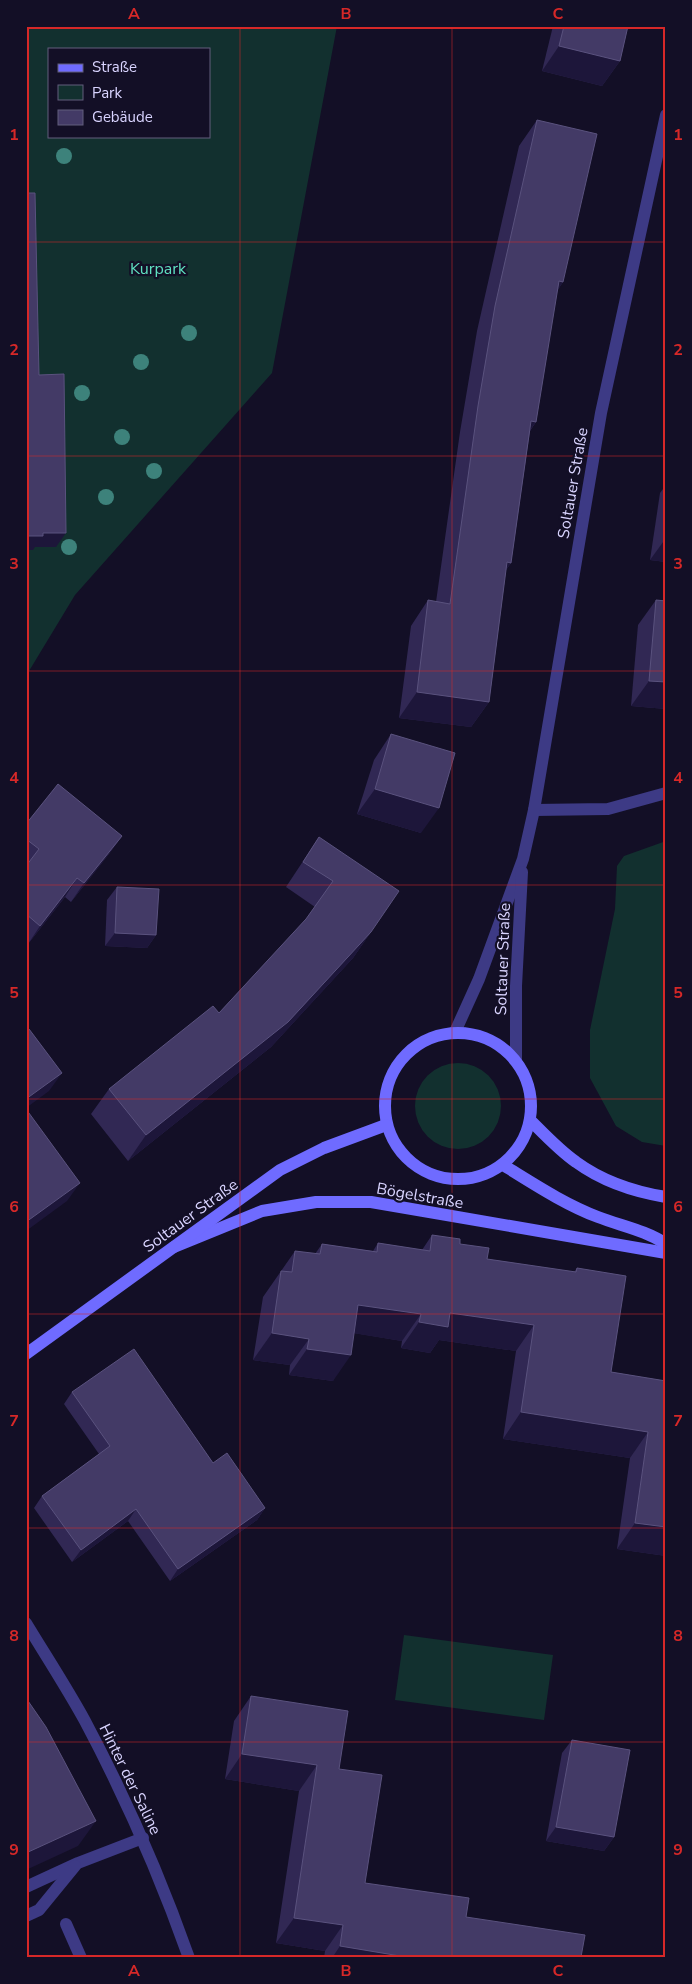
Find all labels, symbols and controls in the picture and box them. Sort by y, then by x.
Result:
text: A [128,3,140,25]
text: B [340,3,352,25]
text: C [553,3,564,25]
legend [48,48,210,138]
text: Straße [92,57,137,77]
text: Park [92,83,122,103]
text: Gebäude [92,107,153,127]
text: 1 [9,124,19,146]
text: 1 [673,124,683,146]
park label: Kurpark [130,258,187,280]
text: 2 [9,339,19,361]
text: 2 [673,339,683,361]
street label: Soltauer Straße [552,426,594,541]
text: 3 [9,553,19,575]
text: 3 [673,553,683,575]
text: 4 [9,767,19,789]
text: 4 [673,767,683,789]
street label: Soltauer Straße [490,902,516,1016]
text: 5 [9,982,19,1004]
text: 5 [673,982,683,1004]
street label: Soltauer Straße [139,1174,243,1258]
street label: Bögelstraße [375,1178,465,1214]
text: 6 [9,1196,19,1218]
text: 6 [673,1196,683,1218]
text: 7 [9,1410,19,1432]
text: 7 [673,1410,683,1432]
text: 8 [9,1625,19,1647]
text: 8 [673,1625,683,1647]
street label: Hinter der Saline [94,1720,166,1839]
text: 9 [9,1839,19,1861]
text: 9 [673,1839,683,1861]
text: A [128,1960,140,1982]
text: B [340,1960,352,1982]
text: C [553,1960,564,1982]

